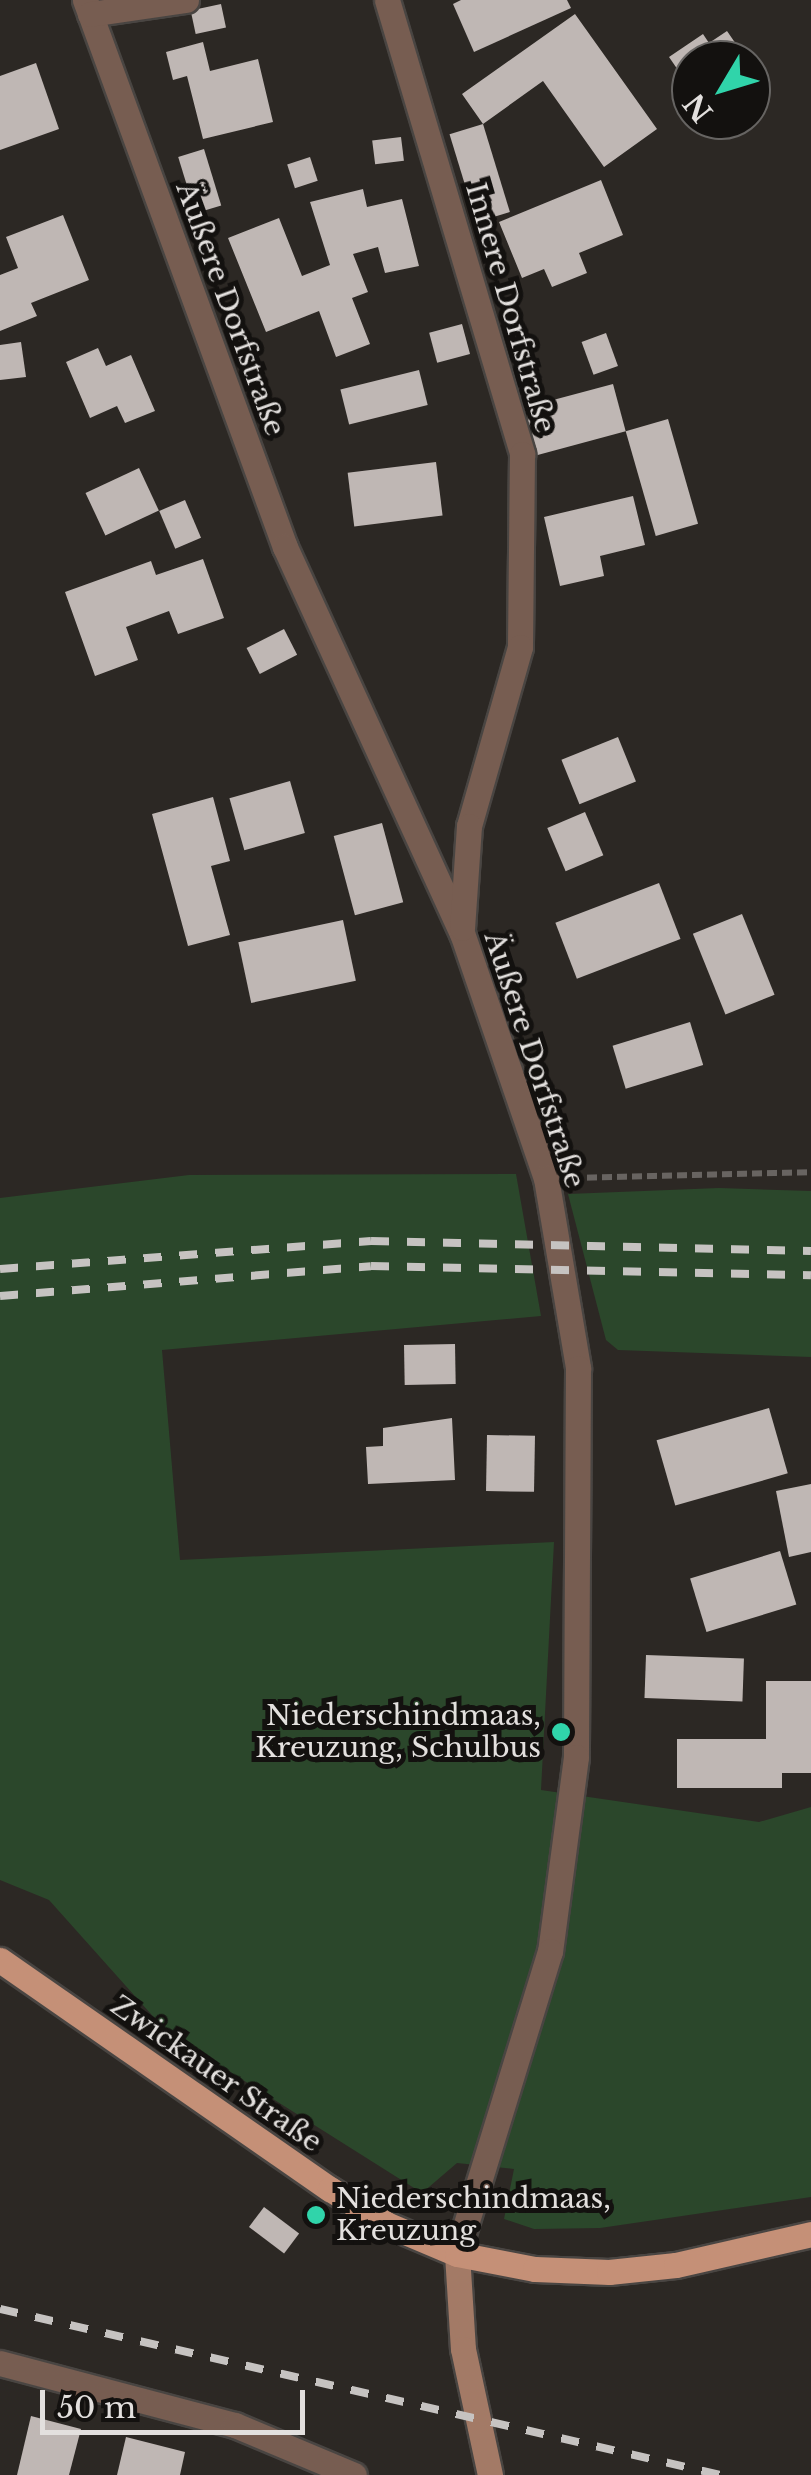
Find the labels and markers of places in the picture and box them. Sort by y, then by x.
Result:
place label: Niederschindmaas, Kreuzung, Schulbus [255,1699,541,1765]
marker: Niederschindmaas, Kreuzung, Schulbus [550,1721,572,1743]
place label: Niederschindmaas, Kreuzung [336,2182,611,2248]
marker: Niederschindmaas, Kreuzung [305,2204,327,2226]

